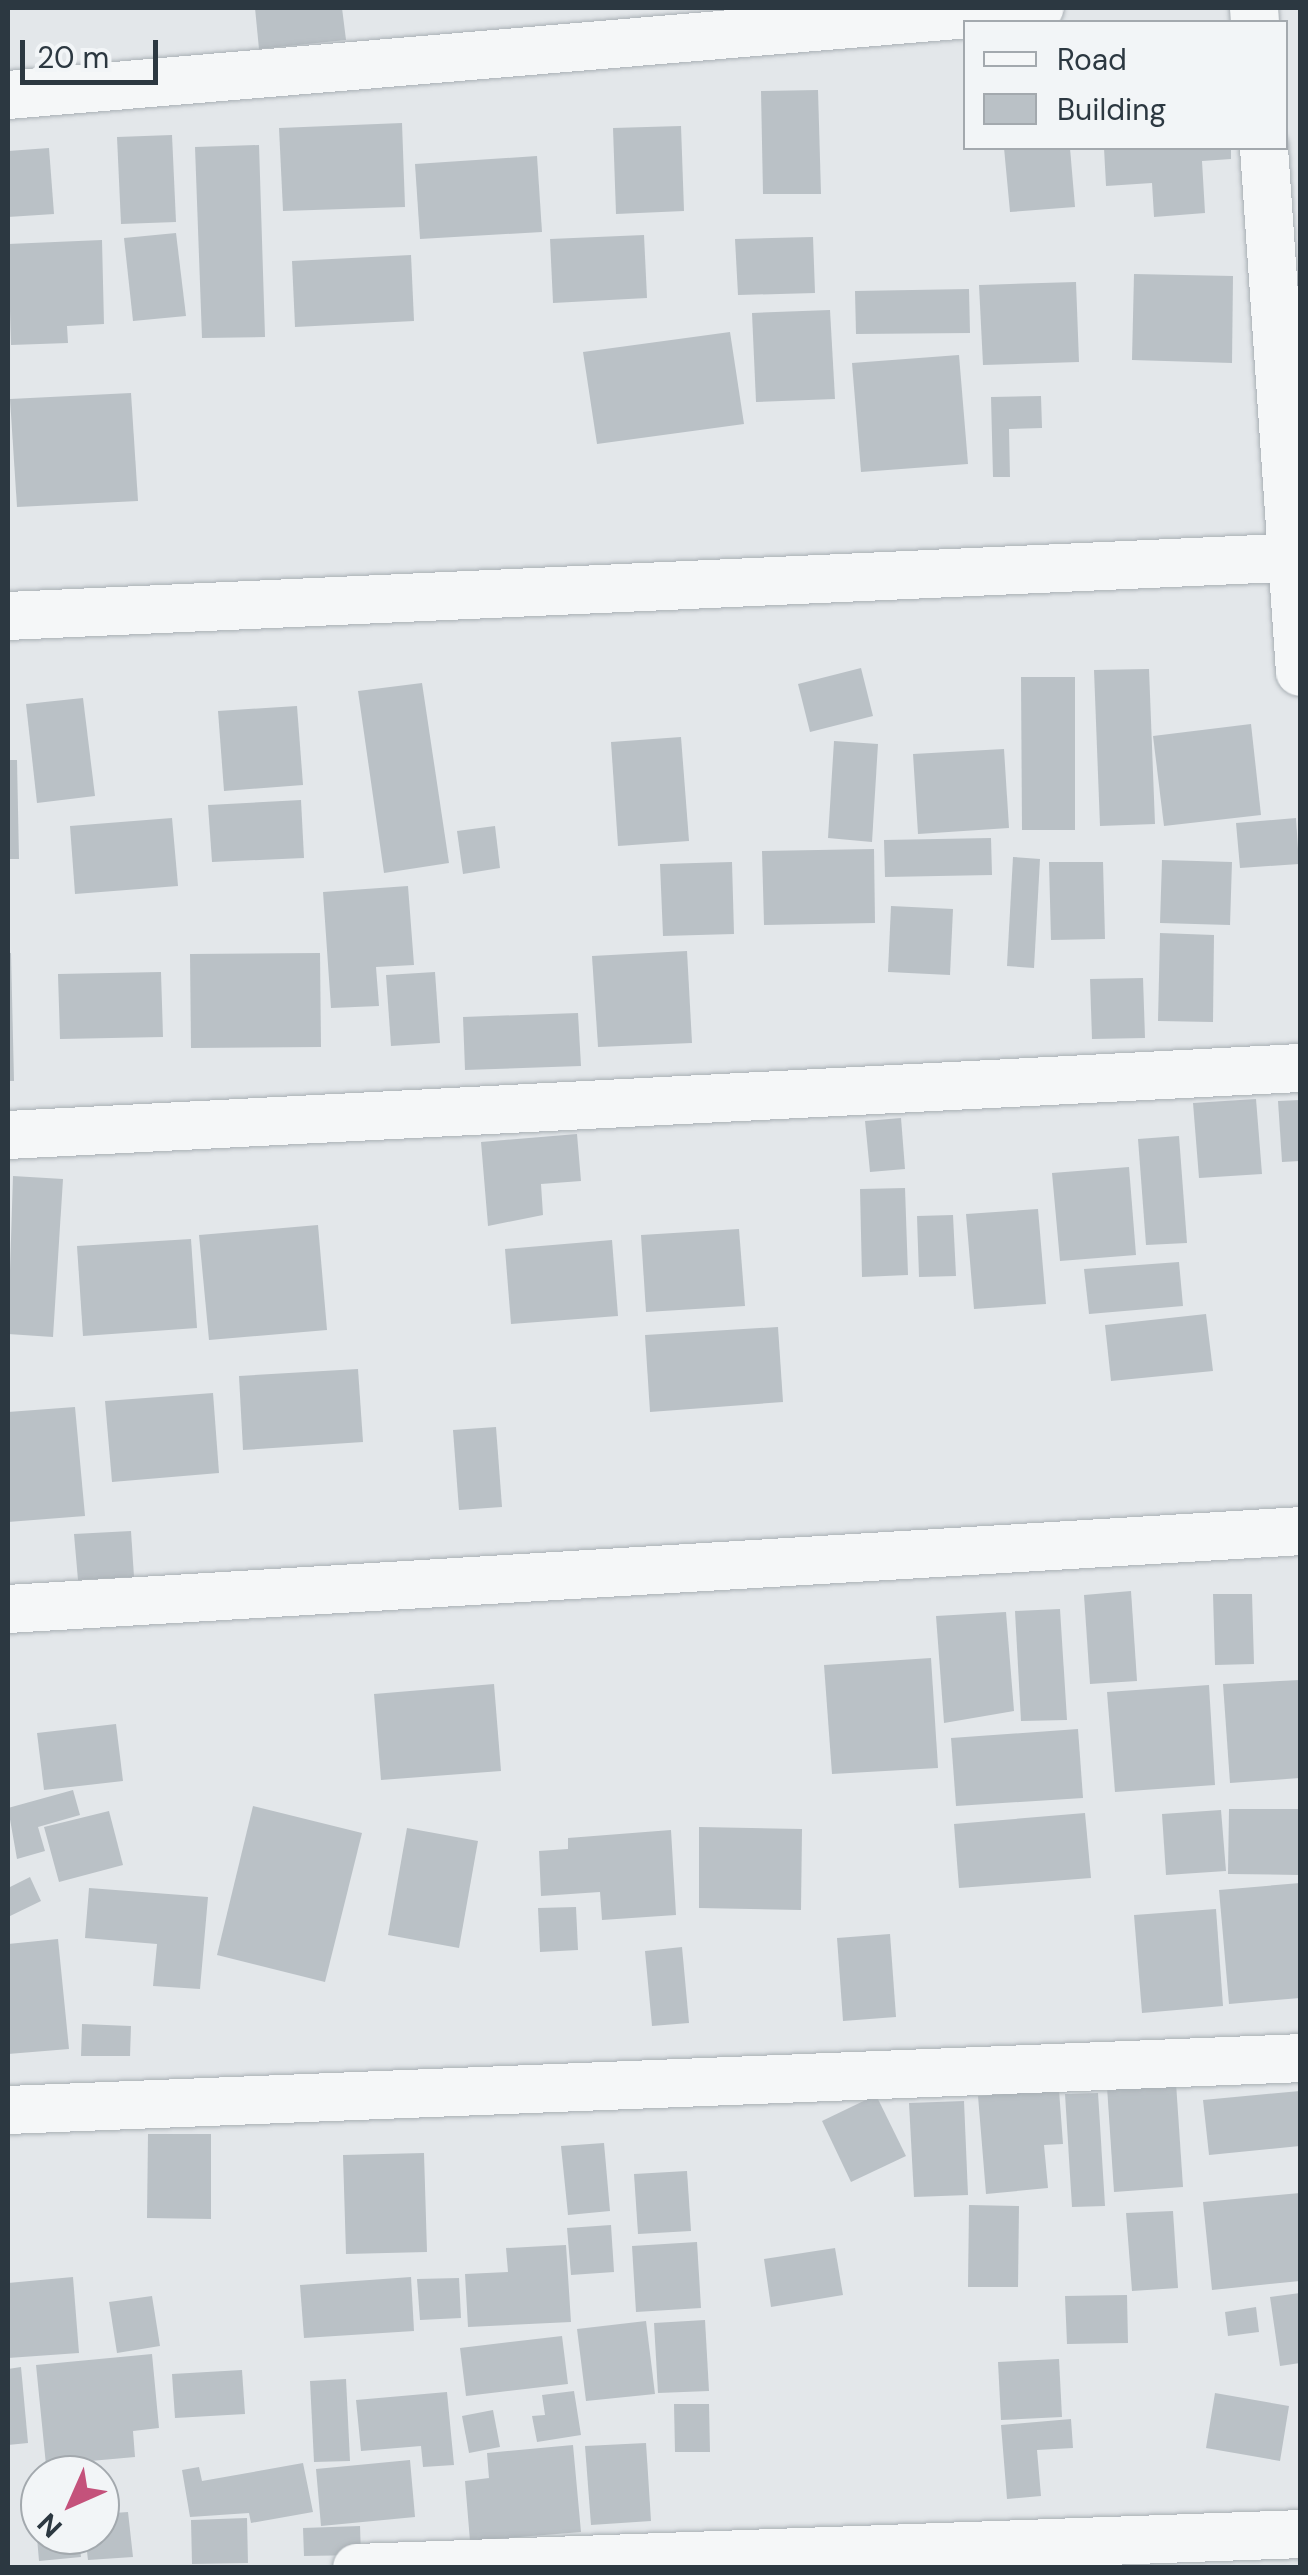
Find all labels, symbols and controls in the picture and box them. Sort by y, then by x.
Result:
scale bar [25,20,162,82]
legend [963,20,1288,150]
text: 20 m [37,38,109,77]
text: Road [1057,40,1127,79]
text: Building [1057,90,1166,129]
north arrow [20,2455,120,2555]
text: N [30,2505,70,2545]

